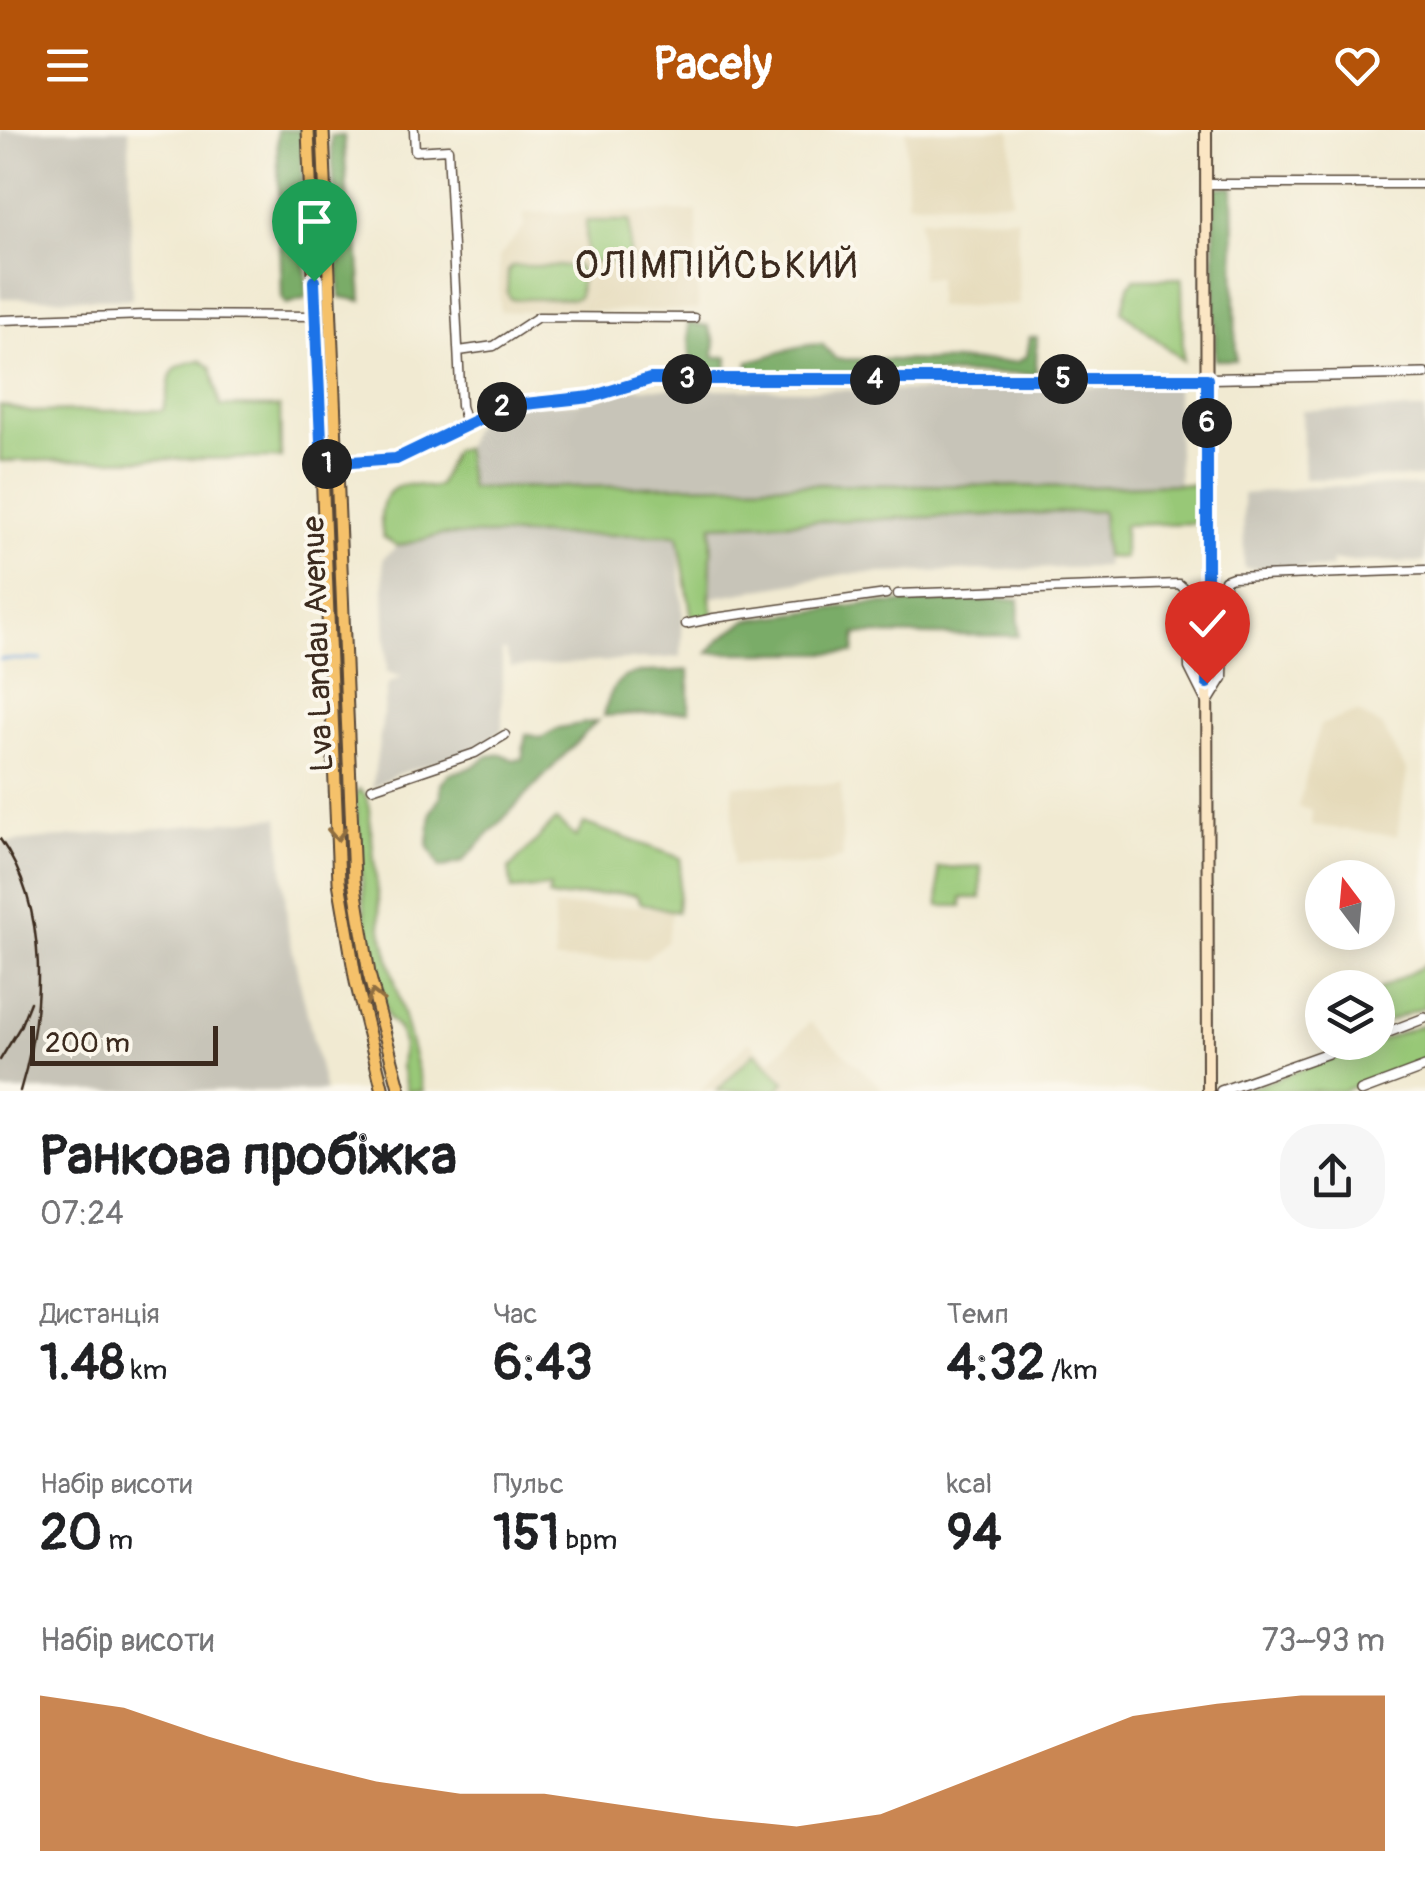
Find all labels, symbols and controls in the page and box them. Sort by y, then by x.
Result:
text: Pacely [653,37,772,93]
icon: menu [40,38,95,93]
icon: heart [1330,38,1385,93]
pin [272,179,357,282]
icon: arrive [287,194,342,249]
district label: ОЛІМПІЙСЬКИЙ [574,242,860,290]
pin: 3 [662,354,712,404]
pin: 5 [1038,354,1088,404]
pin: 4 [850,355,900,405]
text: 3 [679,361,695,396]
text: 5 [1055,361,1071,396]
text: 4 [867,362,883,397]
pin: 2 [477,382,527,432]
text: 2 [494,389,510,424]
pin: 6 [1182,398,1232,448]
text: 6 [1199,405,1215,440]
pin: 1 [302,439,352,489]
text: 1 [322,446,332,481]
street label: Lva Landau Avenue [294,515,342,772]
pin [1165,581,1250,684]
icon: check [1180,596,1235,651]
one-way arrow [326,826,347,842]
north arrow [1305,860,1395,950]
map controls [1305,860,1395,1060]
button: layers [1305,970,1395,1060]
one-way arrow [365,989,386,1006]
scale bar [30,1021,218,1066]
text: 200 m [45,1026,130,1061]
text: Ранкова пробіжка [40,1122,457,1191]
button: share [1280,1124,1385,1229]
text: 07:24 [40,1194,124,1234]
text: Дистанція [40,1297,160,1332]
text: Час [493,1297,537,1332]
text: Темп [947,1297,1009,1332]
text: 1.48 [40,1332,125,1395]
text: 6:43 [493,1332,593,1395]
text: 4:32 [947,1332,1045,1395]
text: km [125,1353,167,1388]
text: /km [1045,1353,1098,1388]
text: Набір висоти [40,1467,192,1502]
text: Пульс [493,1467,564,1502]
text: kcal [947,1467,992,1502]
text: 20 [40,1502,102,1565]
text: 151 [493,1502,560,1565]
text: 94 [947,1502,1001,1565]
text: m [102,1523,133,1558]
text: bpm [560,1523,617,1558]
text: Набір висоти [40,1621,214,1661]
text: 73–93 m [1262,1621,1385,1661]

